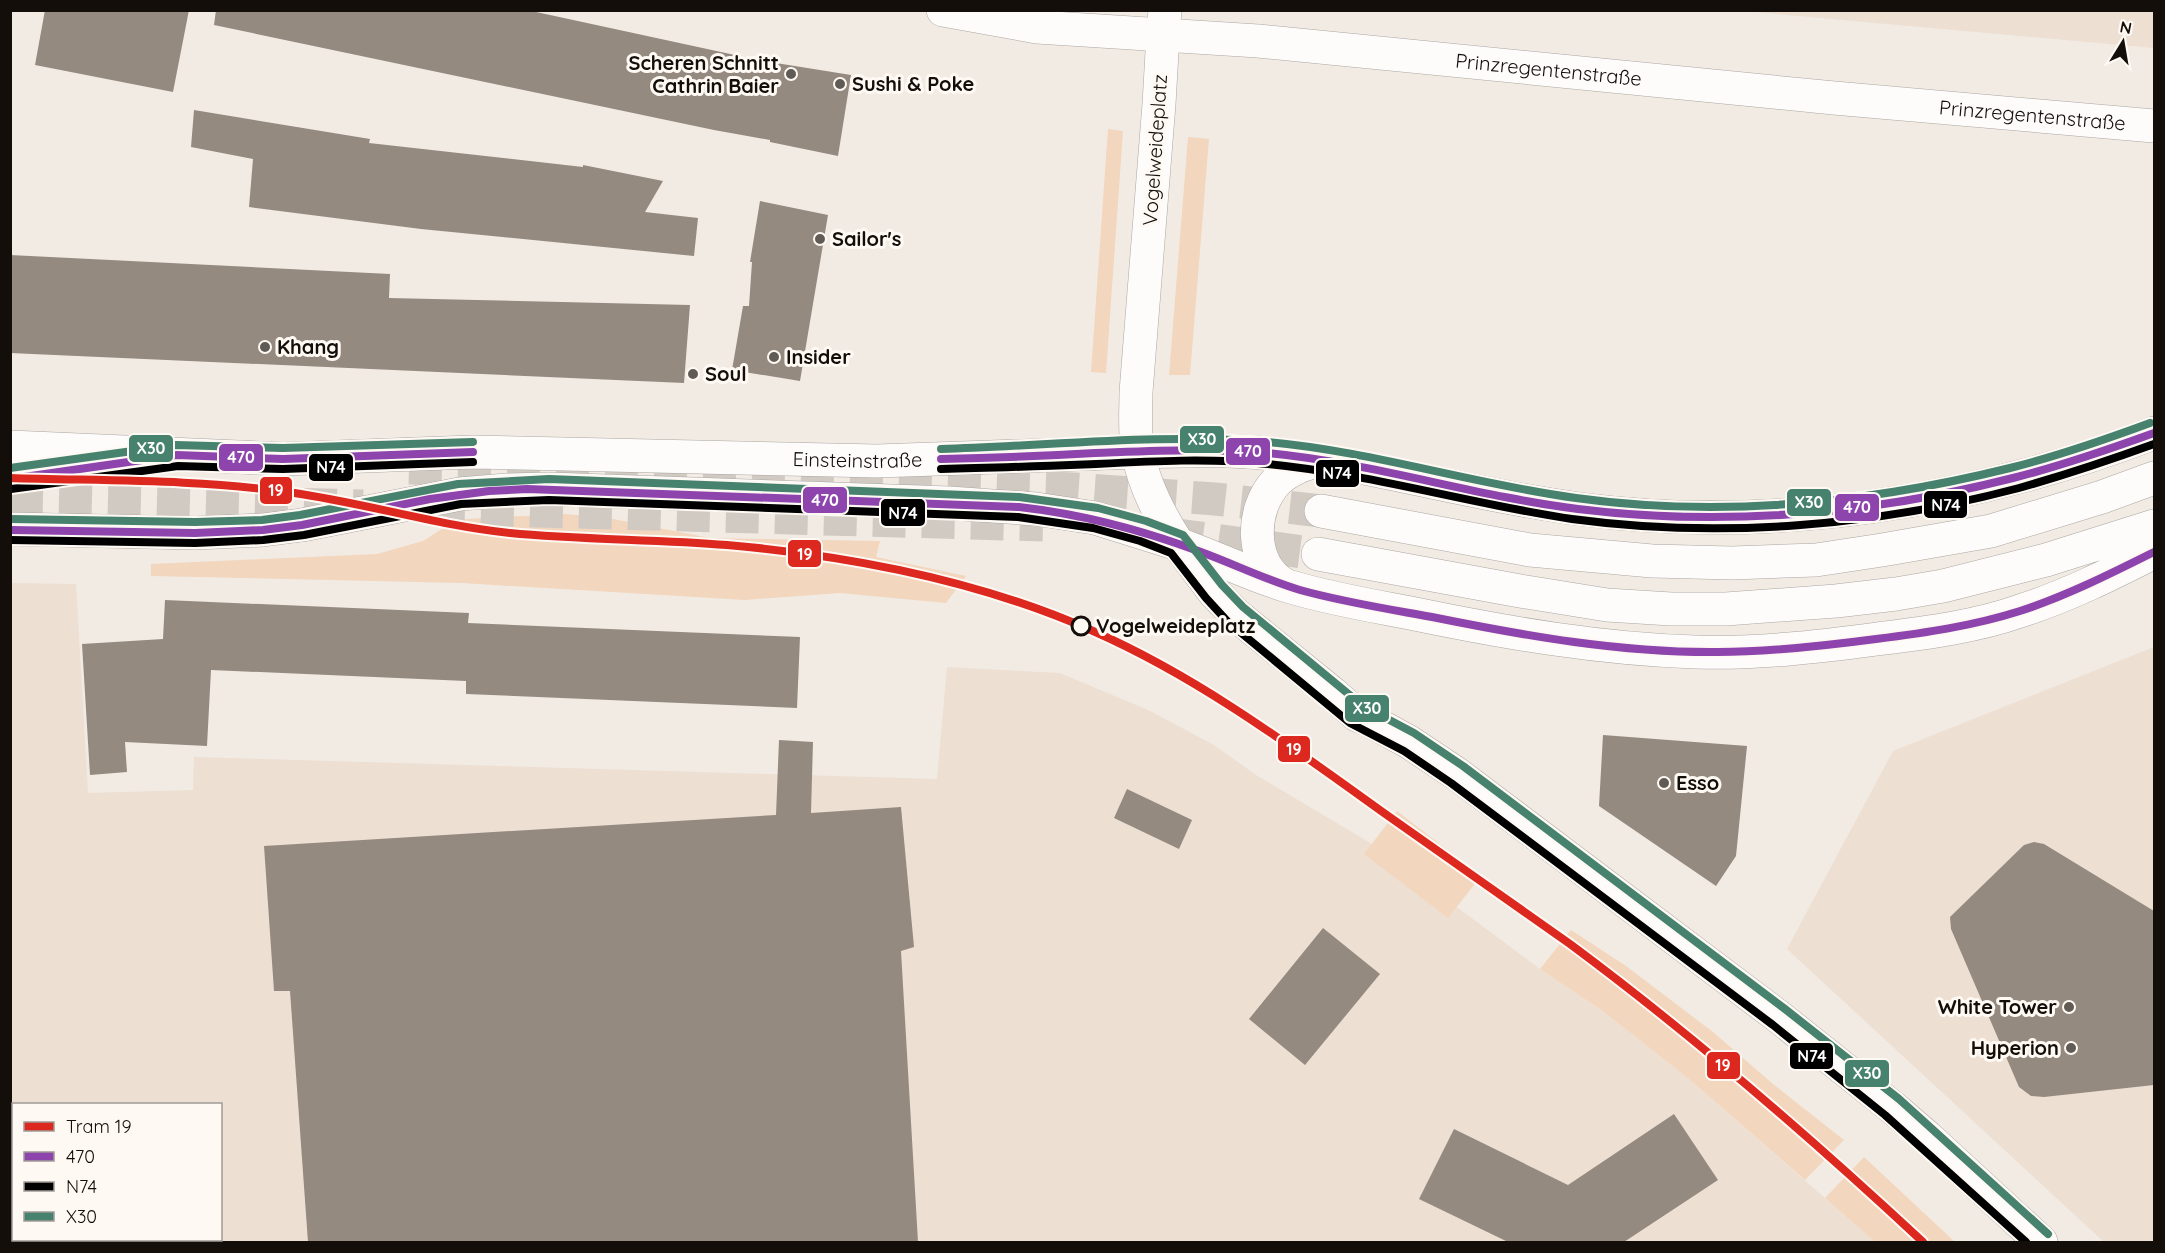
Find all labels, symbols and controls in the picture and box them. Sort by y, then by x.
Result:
north arrow [2093,12,2153,72]
text: N [2118,16,2134,38]
street label: Prinzregentenstraße [1454,48,1643,91]
place label: Scheren Schnitt Cathrin Baier [629,50,779,98]
marker: Scheren Schnitt Cathrin Baier [784,67,798,81]
place label: Sushi & Poke [852,71,974,96]
street label: Vogelweideplatz [1137,73,1172,227]
marker: Sushi & Poke [833,77,847,91]
street label: Prinzregentenstraße [1938,94,2127,135]
place label: Sailor's [832,226,901,251]
marker: Sailor's [813,232,827,246]
place label: Khang [277,334,339,359]
marker: Khang [258,340,272,354]
place label: Insider [786,344,851,369]
marker: Insider [767,350,781,364]
place label: Soul [705,361,747,386]
marker: Soul [686,367,700,381]
line badge: X30 [1179,425,1225,454]
text: X30 [1188,429,1217,449]
line badge: X30 [128,434,174,463]
line badge: 470 [1225,437,1271,466]
text: X30 [137,438,166,458]
text: 470 [1234,441,1262,461]
line badge: 470 [218,443,264,472]
street label: Einsteinstraße [792,446,923,473]
text: 470 [227,447,255,467]
line badge: N74 [308,453,354,482]
text: N74 [316,457,346,477]
line badge: N74 [1315,459,1360,488]
text: N74 [1322,463,1352,483]
line badge: 19 [259,476,293,505]
text: 19 [268,480,284,500]
line badge: 470 [802,486,848,514]
line badge: X30 [1786,488,1832,517]
text: 470 [811,490,839,510]
line badge: N74 [1923,490,1968,519]
text: X30 [1795,492,1824,512]
line badge: 470 [1834,493,1880,522]
text: N74 [1931,495,1961,515]
text: 470 [1843,497,1871,517]
line badge: N74 [880,498,926,527]
text: N74 [888,503,918,523]
line badge: 19 [787,539,822,568]
text: 19 [797,544,813,564]
place label: Vogelweideplatz [1096,613,1256,638]
marker: Vogelweideplatz [1071,616,1091,636]
line badge: X30 [1344,694,1390,723]
text: X30 [1353,698,1382,718]
line badge: 19 [1277,735,1311,763]
text: 19 [1286,739,1302,759]
place label: Esso [1676,770,1719,795]
marker: Esso [1657,776,1671,790]
place label: White Tower [1938,994,2057,1019]
marker: White Tower [2062,1000,2076,1014]
place label: Hyperion [1971,1035,2059,1060]
marker: Hyperion [2064,1041,2078,1055]
line badge: N74 [1789,1042,1834,1070]
text: N74 [1797,1046,1827,1066]
line badge: 19 [1706,1051,1741,1080]
text: 19 [1715,1055,1731,1075]
line badge: X30 [1844,1059,1890,1088]
text: X30 [1853,1063,1882,1083]
legend [12,1103,222,1241]
text: Tram 19 [66,1115,131,1138]
text: 470 [66,1145,95,1168]
text: N74 [66,1175,97,1198]
text: X30 [66,1205,97,1228]

